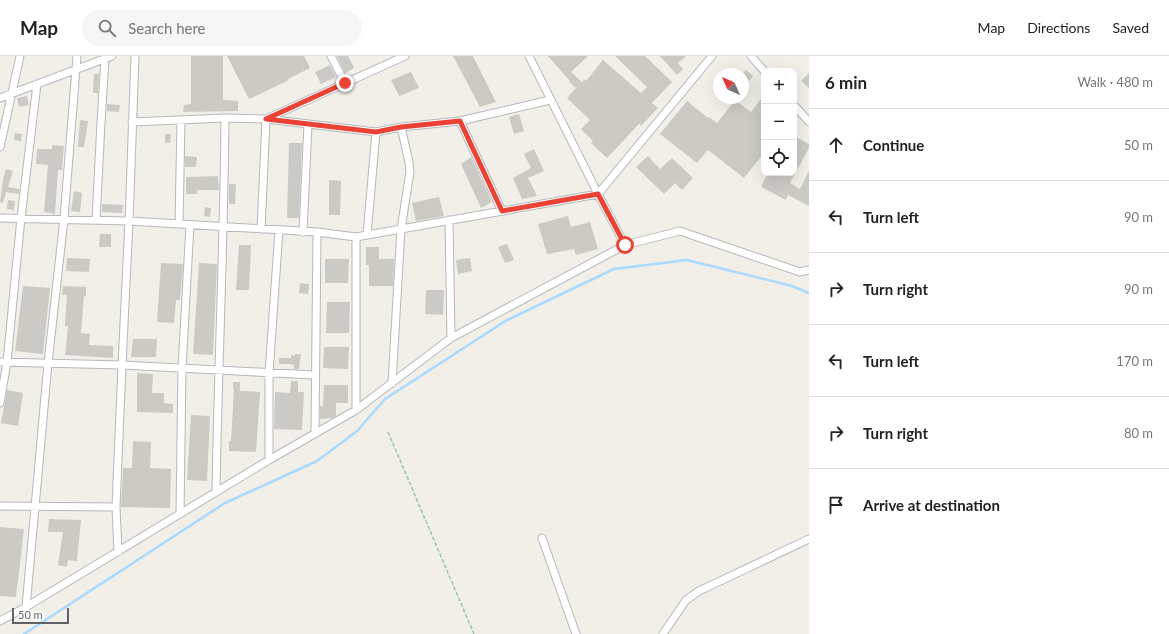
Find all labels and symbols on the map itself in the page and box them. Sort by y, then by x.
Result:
north arrow [713,68,749,104]
route end [336,74,354,92]
route start [616,236,634,254]
scale bar [12,606,69,625]

